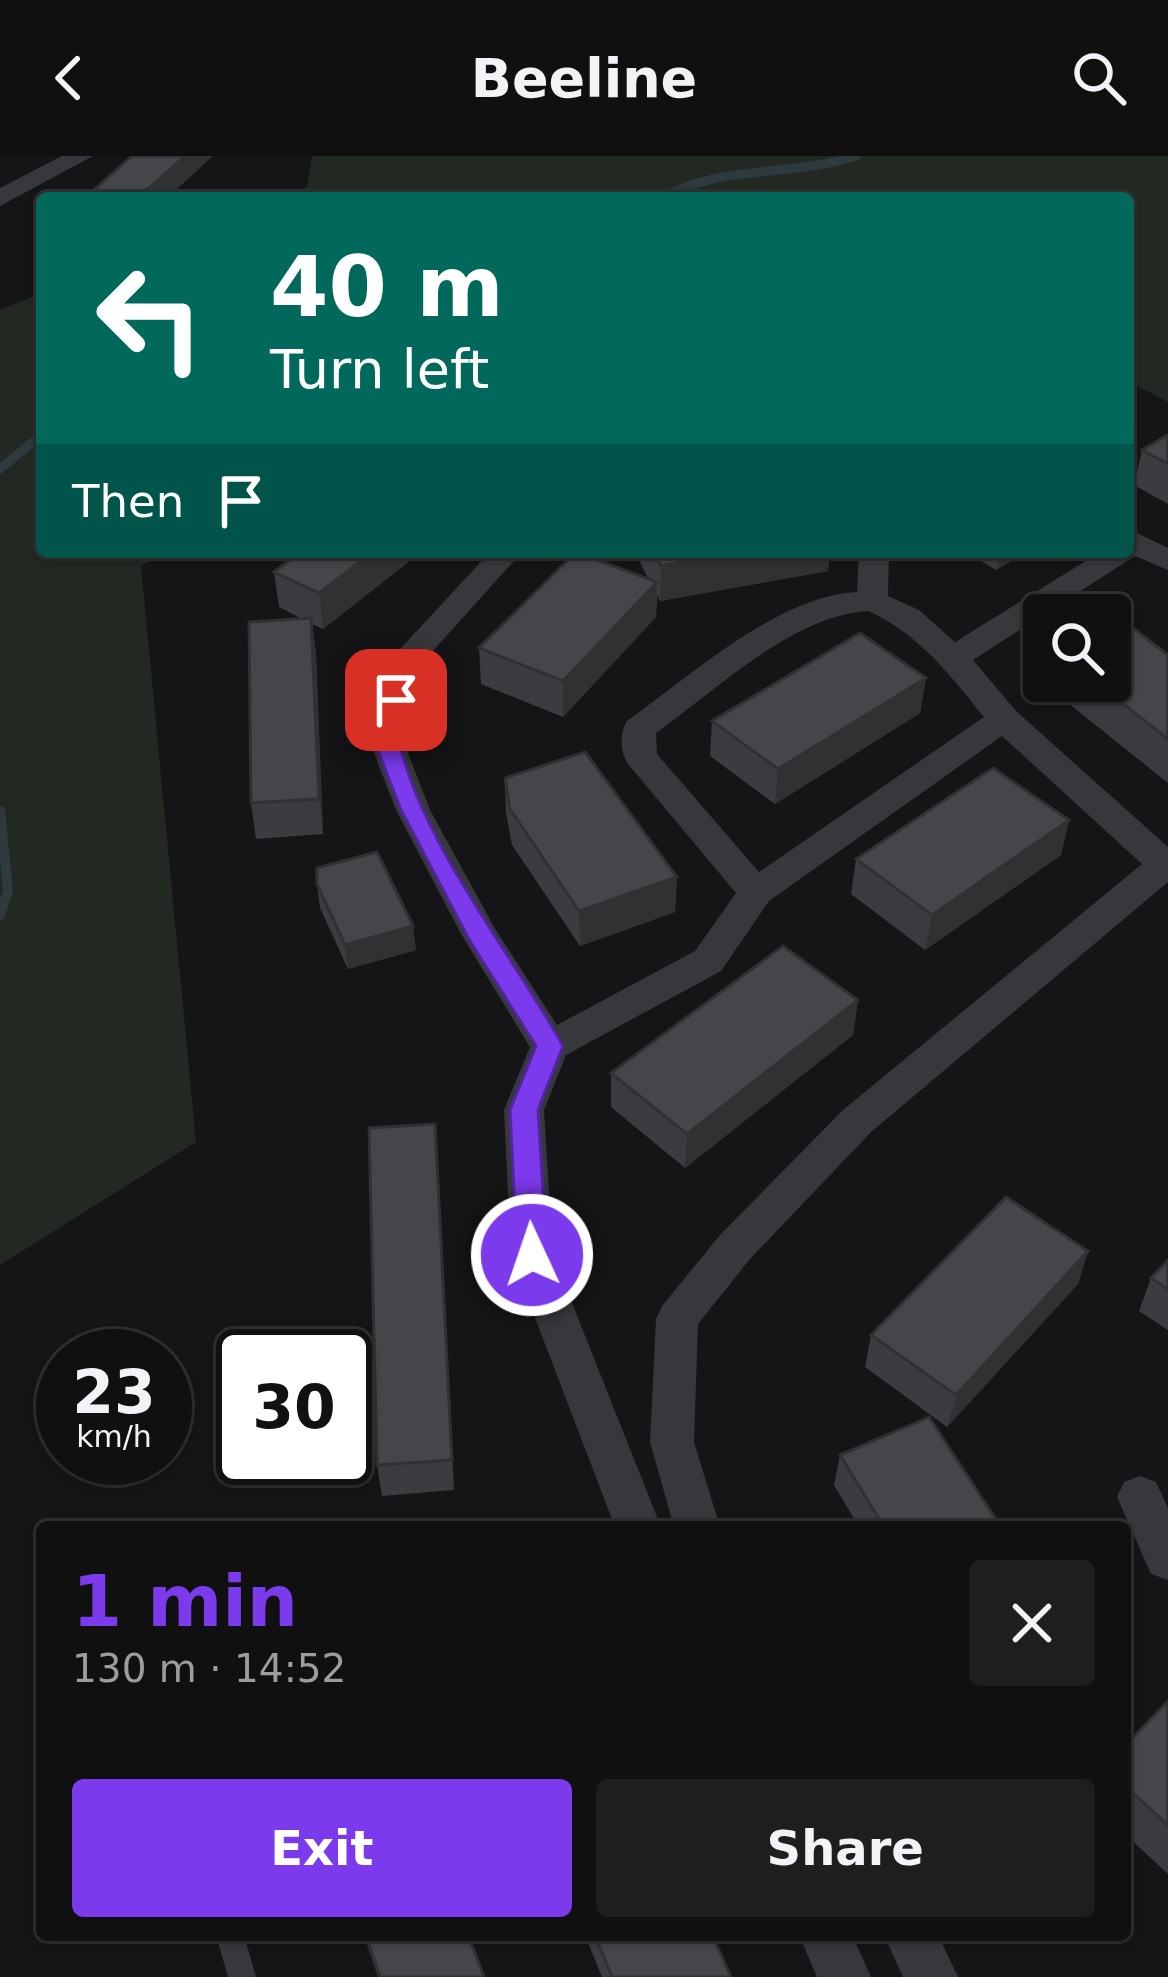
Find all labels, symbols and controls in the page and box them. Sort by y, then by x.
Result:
icon: back [36,45,102,111]
icon: search [1066,45,1132,111]
text: Beeline [471,47,697,110]
text: 40 m [270,238,504,336]
icon: left [72,240,228,396]
text: Turn left [270,338,489,401]
icon: arrive [208,468,274,534]
text: Then [72,475,184,528]
map controls [1023,594,1131,702]
button: search [1023,594,1131,702]
pin [345,649,447,751]
icon: arrive [363,667,429,733]
position arrow [469,1192,595,1318]
speed limit sign: 30 [216,1329,372,1485]
text: 23 [72,1357,156,1427]
text: km/h [76,1419,152,1454]
text: 1 min [72,1559,298,1643]
button: close [969,1560,1095,1686]
text: 130 m · 14:52 [72,1646,346,1691]
button: Exit [72,1779,572,1917]
button: Share [596,1779,1095,1917]

